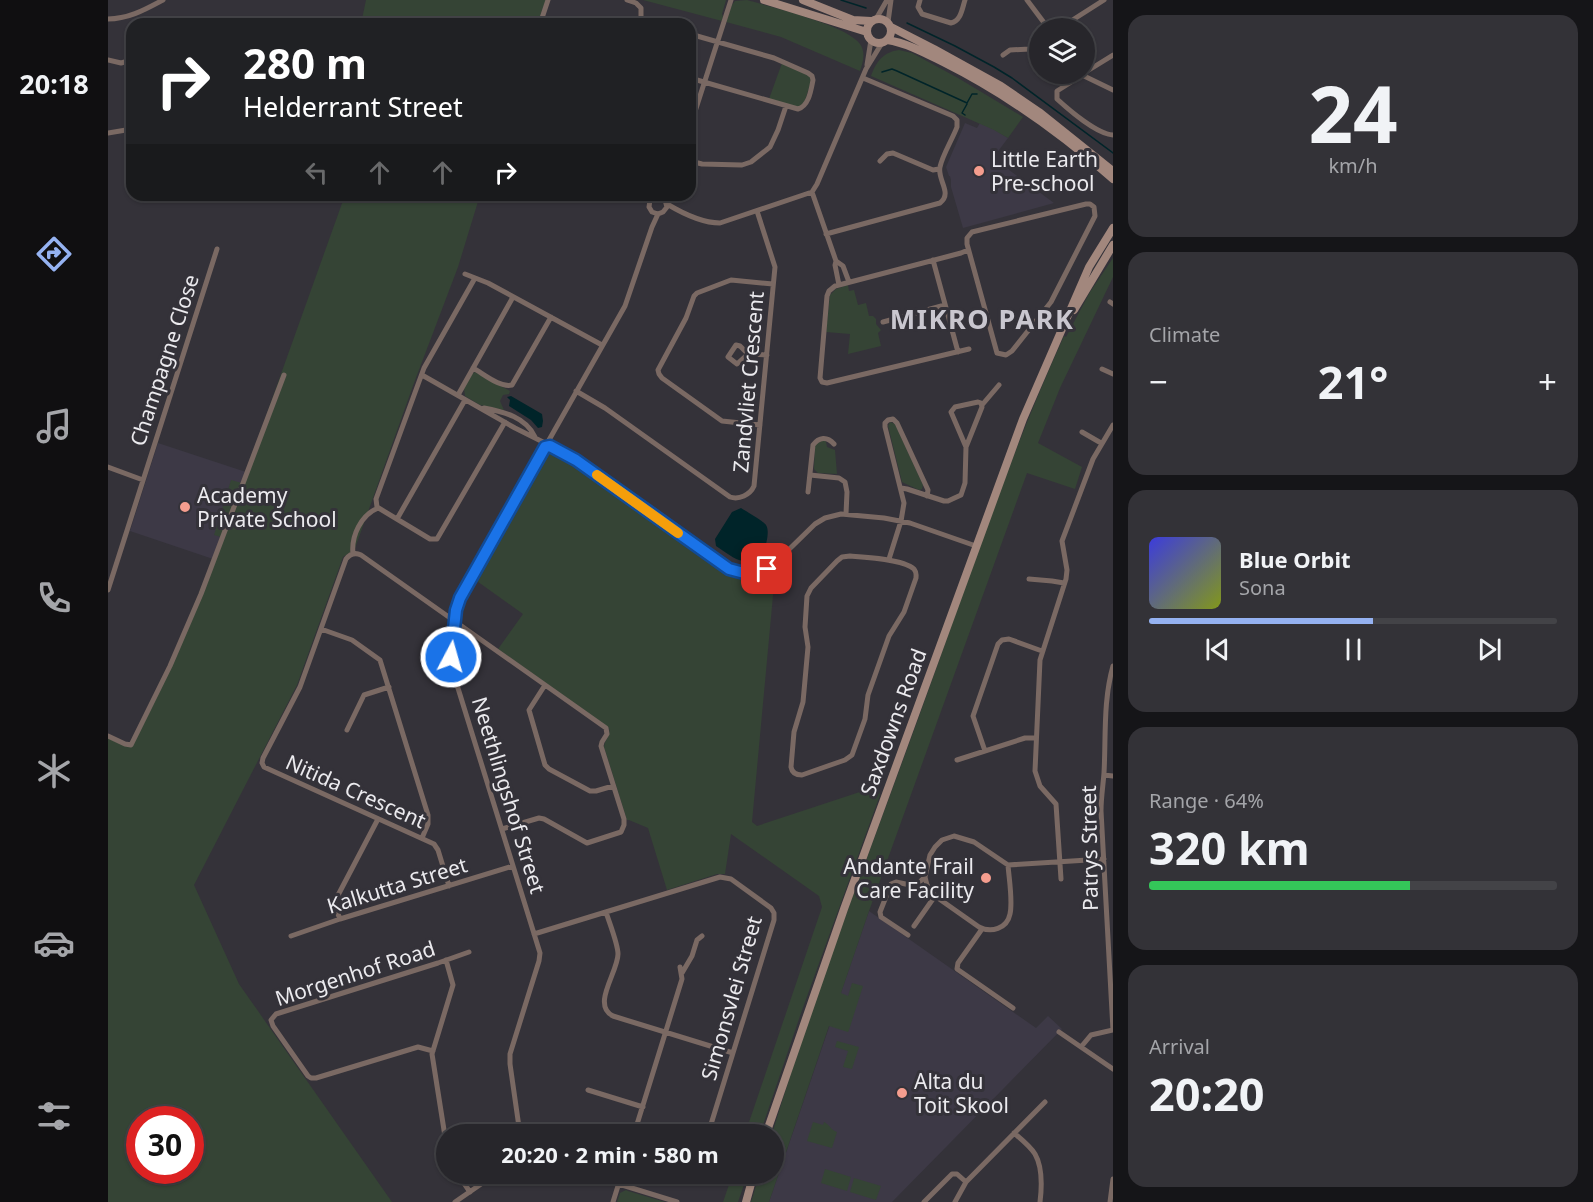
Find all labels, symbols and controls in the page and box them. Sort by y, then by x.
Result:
map controls [1029,18,1095,84]
button: layers [1029,18,1095,84]
text: 280 m [243,34,367,91]
icon: right [144,42,222,120]
text: 24 [1308,60,1398,166]
text: 20:18 [19,65,89,102]
text: Helderrant Street [243,88,463,125]
place label: Little Earth Pre-school [991,145,1098,197]
text: km/h [1328,152,1378,179]
icon: left [300,156,333,189]
icon: ahead [363,156,396,189]
icon: ahead [426,156,459,189]
icon: right [489,156,522,189]
marker: Little Earth Pre-school [972,164,986,178]
icon: directions [33,233,75,275]
street label: Champagne Close [123,271,205,449]
street label: Zandvliet Crescent [726,290,770,474]
district label: MIKRO PARK [890,300,1074,337]
text: Climate [1149,321,1220,348]
text: 21° [1318,351,1388,412]
text: − [1149,359,1168,404]
text: + [1538,359,1557,404]
icon: music [33,405,75,447]
place label: Academy Private School [197,481,337,533]
marker: Academy Private School [178,500,192,514]
pin [741,543,792,594]
text: Blue Orbit [1239,544,1351,574]
icon: arrive [750,552,783,585]
text: Sona [1239,574,1286,601]
icon: phone [33,577,75,619]
position arrow [419,625,483,689]
icon: previous [1201,633,1234,666]
icon: pause [1337,633,1370,666]
icon: next [1473,633,1506,666]
street label: Saxdowns Road [853,645,933,799]
street label: Neethlingshof Street [466,693,552,897]
street label: Nitida Crescent [282,748,431,835]
icon: climate [33,750,75,792]
street label: Patrys Street [1074,785,1104,911]
text: Range · 64% [1149,787,1264,814]
text: 320 km [1149,817,1310,878]
street label: Kalkutta Street [323,850,471,920]
place label: Andante Frail Care Facility [843,852,974,904]
marker: Andante Frail Care Facility [979,871,993,885]
street label: Simonsvlei Street [694,912,768,1083]
icon: car [33,922,75,964]
street label: Morgenhof Road [271,934,439,1012]
text: Arrival [1149,1033,1210,1060]
text: 20:20 [1149,1063,1265,1124]
place label: Alta du Toit Skool [914,1067,1009,1119]
marker: Alta du Toit Skool [895,1086,909,1100]
icon: filters [33,1095,75,1137]
speed limit sign: 30 [126,1106,204,1184]
text: 20:20 · 2 min · 580 m [501,1139,719,1169]

